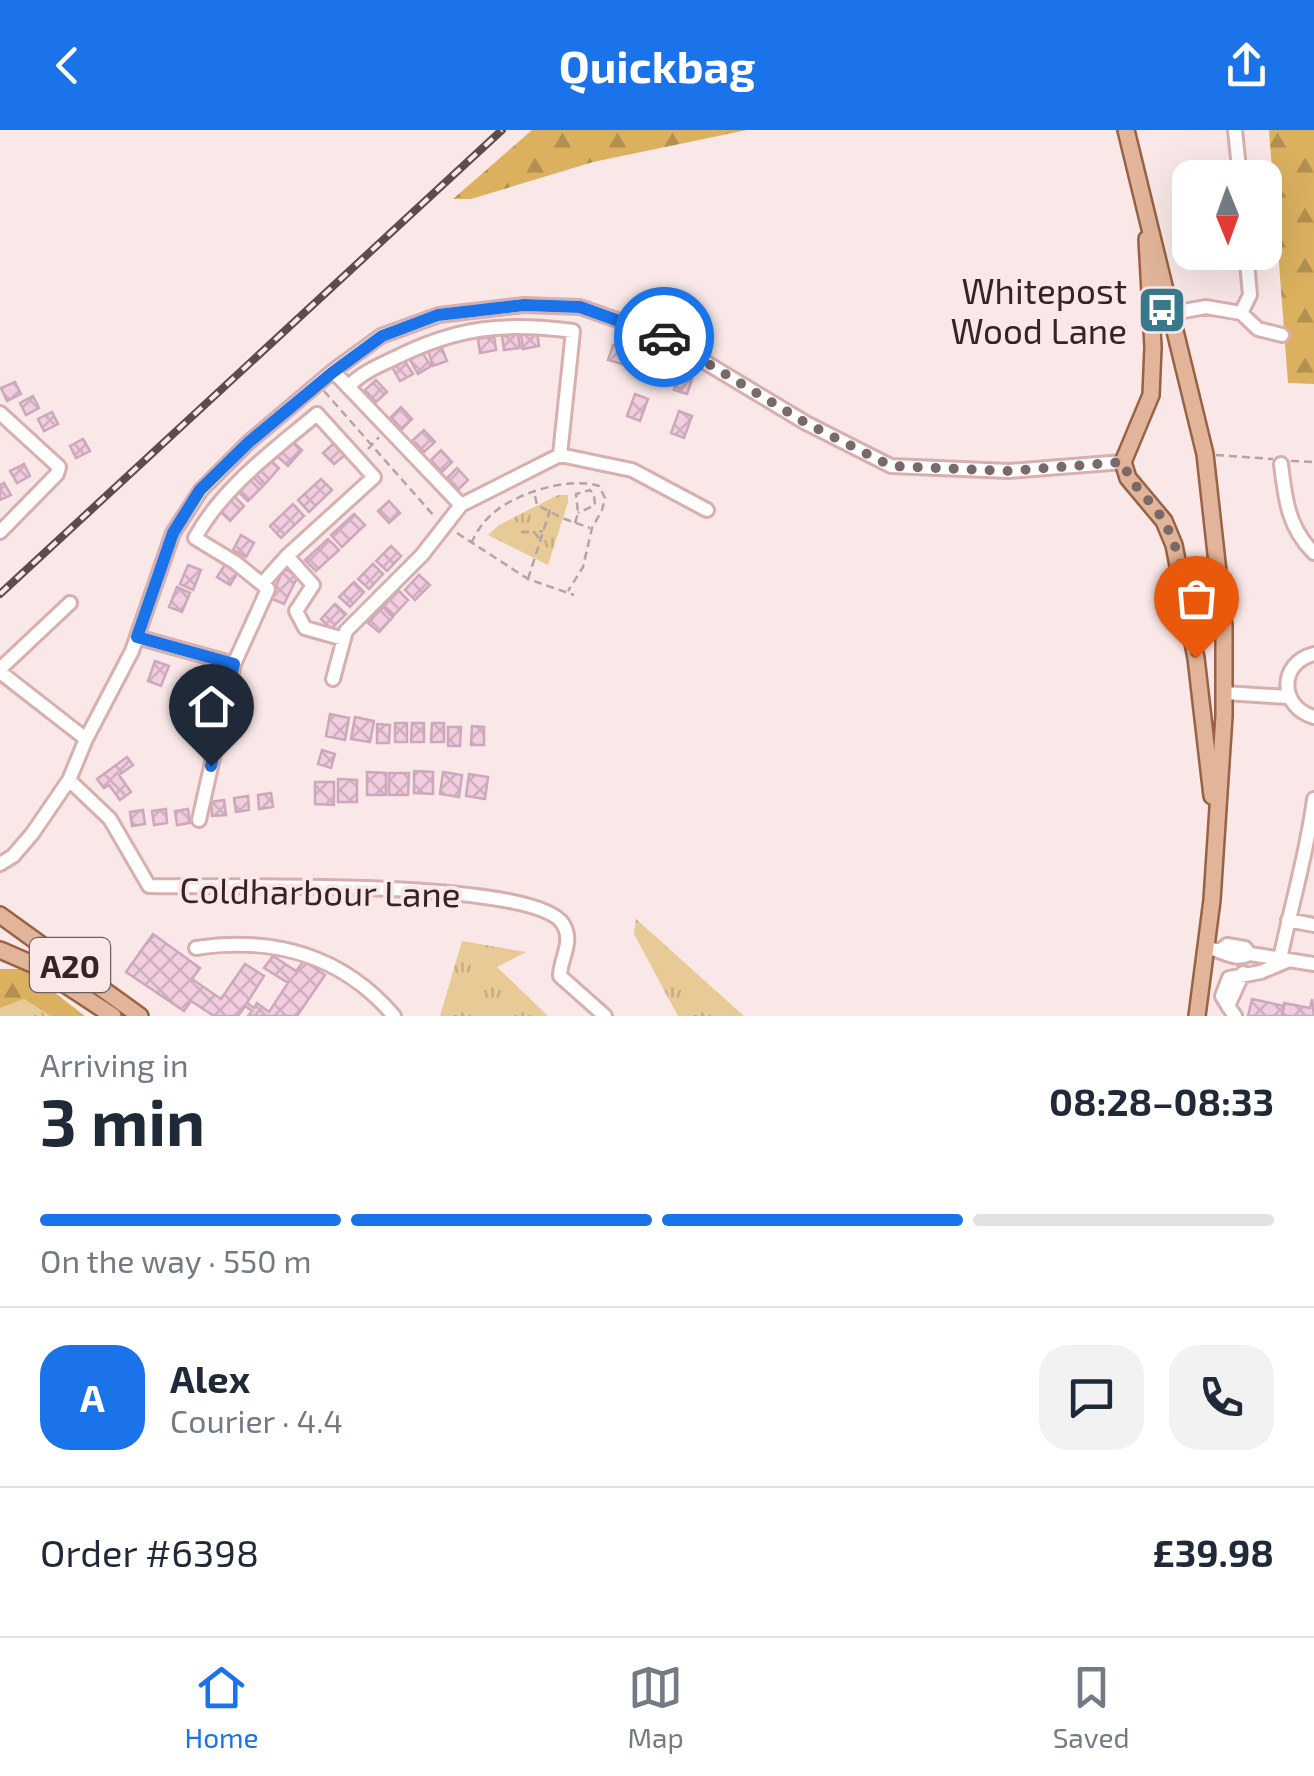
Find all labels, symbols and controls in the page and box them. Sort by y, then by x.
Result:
icon: back [40,38,95,93]
text: Quickbag [559,38,755,92]
icon: share [1219,38,1274,93]
north arrow [1172,160,1282,270]
map controls [1172,160,1282,270]
place label: Whitepost Wood Lane [950,269,1127,351]
bus stop icon: Whitepost Wood Lane [1136,284,1188,336]
courier [614,287,714,387]
icon: car [637,310,692,365]
pin [1154,556,1239,659]
icon: bag [1169,571,1224,626]
pin [169,664,254,767]
icon: home [184,679,239,734]
street label: Coldharbour Lane [179,868,461,914]
road number: A20 [30,938,110,992]
text: Arriving in [40,1045,189,1083]
text: 08:28–08:33 [1049,1078,1274,1124]
text: 3 min [40,1081,205,1159]
text: On the way · 550 m [40,1241,312,1279]
button: chat [1039,1345,1144,1450]
button: phone [1169,1345,1274,1450]
text: Alex [170,1355,250,1401]
text: A [80,1374,105,1420]
text: Courier · 4.4 [170,1401,343,1439]
text: Order #6398 [40,1529,259,1575]
text: £39.98 [1152,1529,1274,1575]
tab: Home [184,1660,259,1754]
tab: Map [628,1660,684,1754]
tab: Saved [1053,1660,1130,1754]

